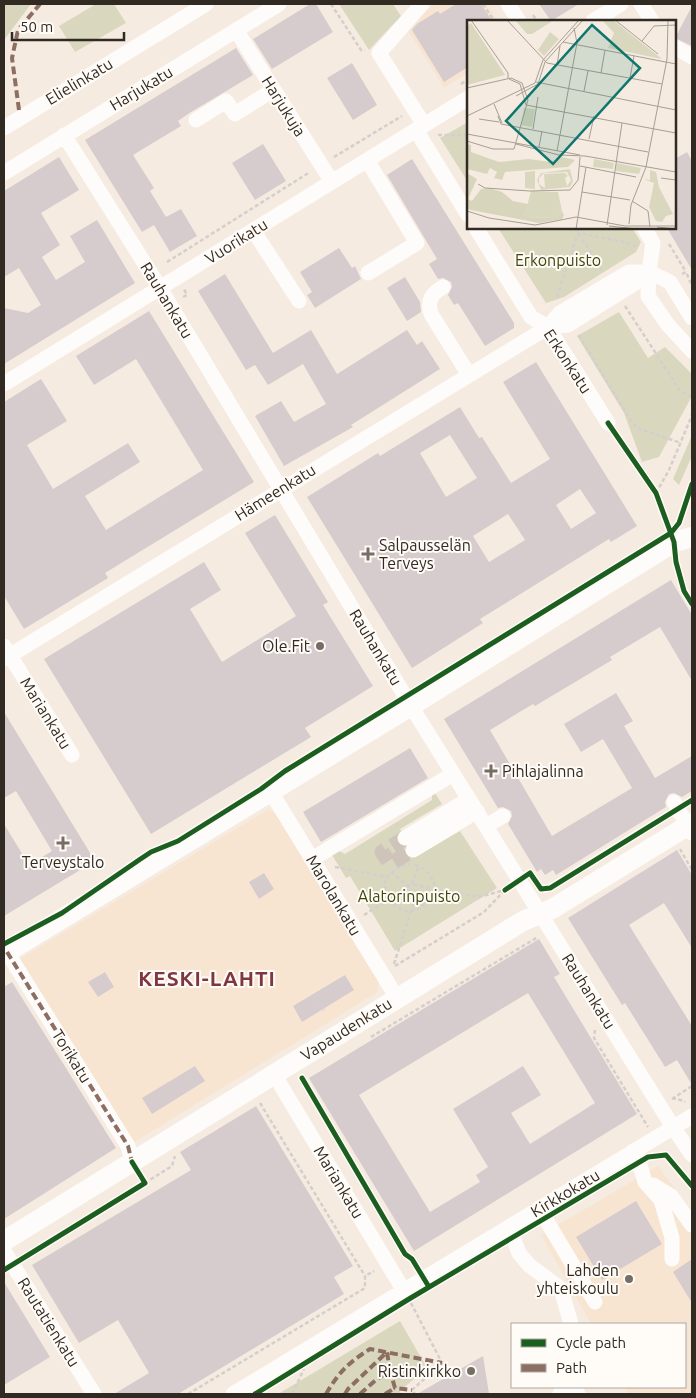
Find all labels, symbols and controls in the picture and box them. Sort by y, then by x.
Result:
scale bar [12,10,125,42]
text: 50 m [20,18,53,35]
inset map [467,20,676,229]
street label: Elielinkatu [42,54,116,108]
street label: Harjukatu [106,62,176,114]
street label: Harjukuja [258,72,310,140]
street label: Vuorikatu [202,215,270,267]
park label: Erkonpuisto [515,251,601,269]
street label: Rauhankatu [137,259,197,341]
street label: Erkonkatu [541,325,595,397]
street label: Hämeenkatu [231,460,319,524]
place label: Salpausselän Terveys [379,536,471,572]
marker: Salpausselän Terveys [361,547,375,561]
street label: Rauhankatu [346,606,406,688]
place label: Ole.Fit [262,637,311,655]
marker: Ole.Fit [314,640,326,652]
street label: Mariankatu [17,674,75,752]
place label: Pihlajalinna [502,762,584,780]
marker: Pihlajalinna [484,764,498,778]
marker: Terveystalo [56,836,70,850]
street label: Marolankatu [303,851,365,939]
place label: Terveystalo [22,853,104,871]
park label: Alatorinpuisto [358,887,460,905]
street label: Rauhankatu [559,950,619,1032]
district label: KESKI-LAHTI [138,966,276,990]
street label: Vapaudenkatu [297,994,395,1064]
street label: Torikatu [49,1026,95,1086]
street label: Mariankatu [310,1143,368,1221]
street label: Kirkkokatu [527,1165,603,1221]
place label: Lahden yhteiskoulu [537,1261,619,1297]
marker: Lahden yhteiskoulu [623,1273,635,1285]
street label: Rautatienkatu [14,1274,84,1370]
legend [511,1323,686,1388]
text: Cycle path [556,1334,626,1351]
text: Path [556,1359,587,1376]
place label: Ristinkirkko [378,1362,461,1380]
marker: Ristinkirkko [465,1365,477,1377]

